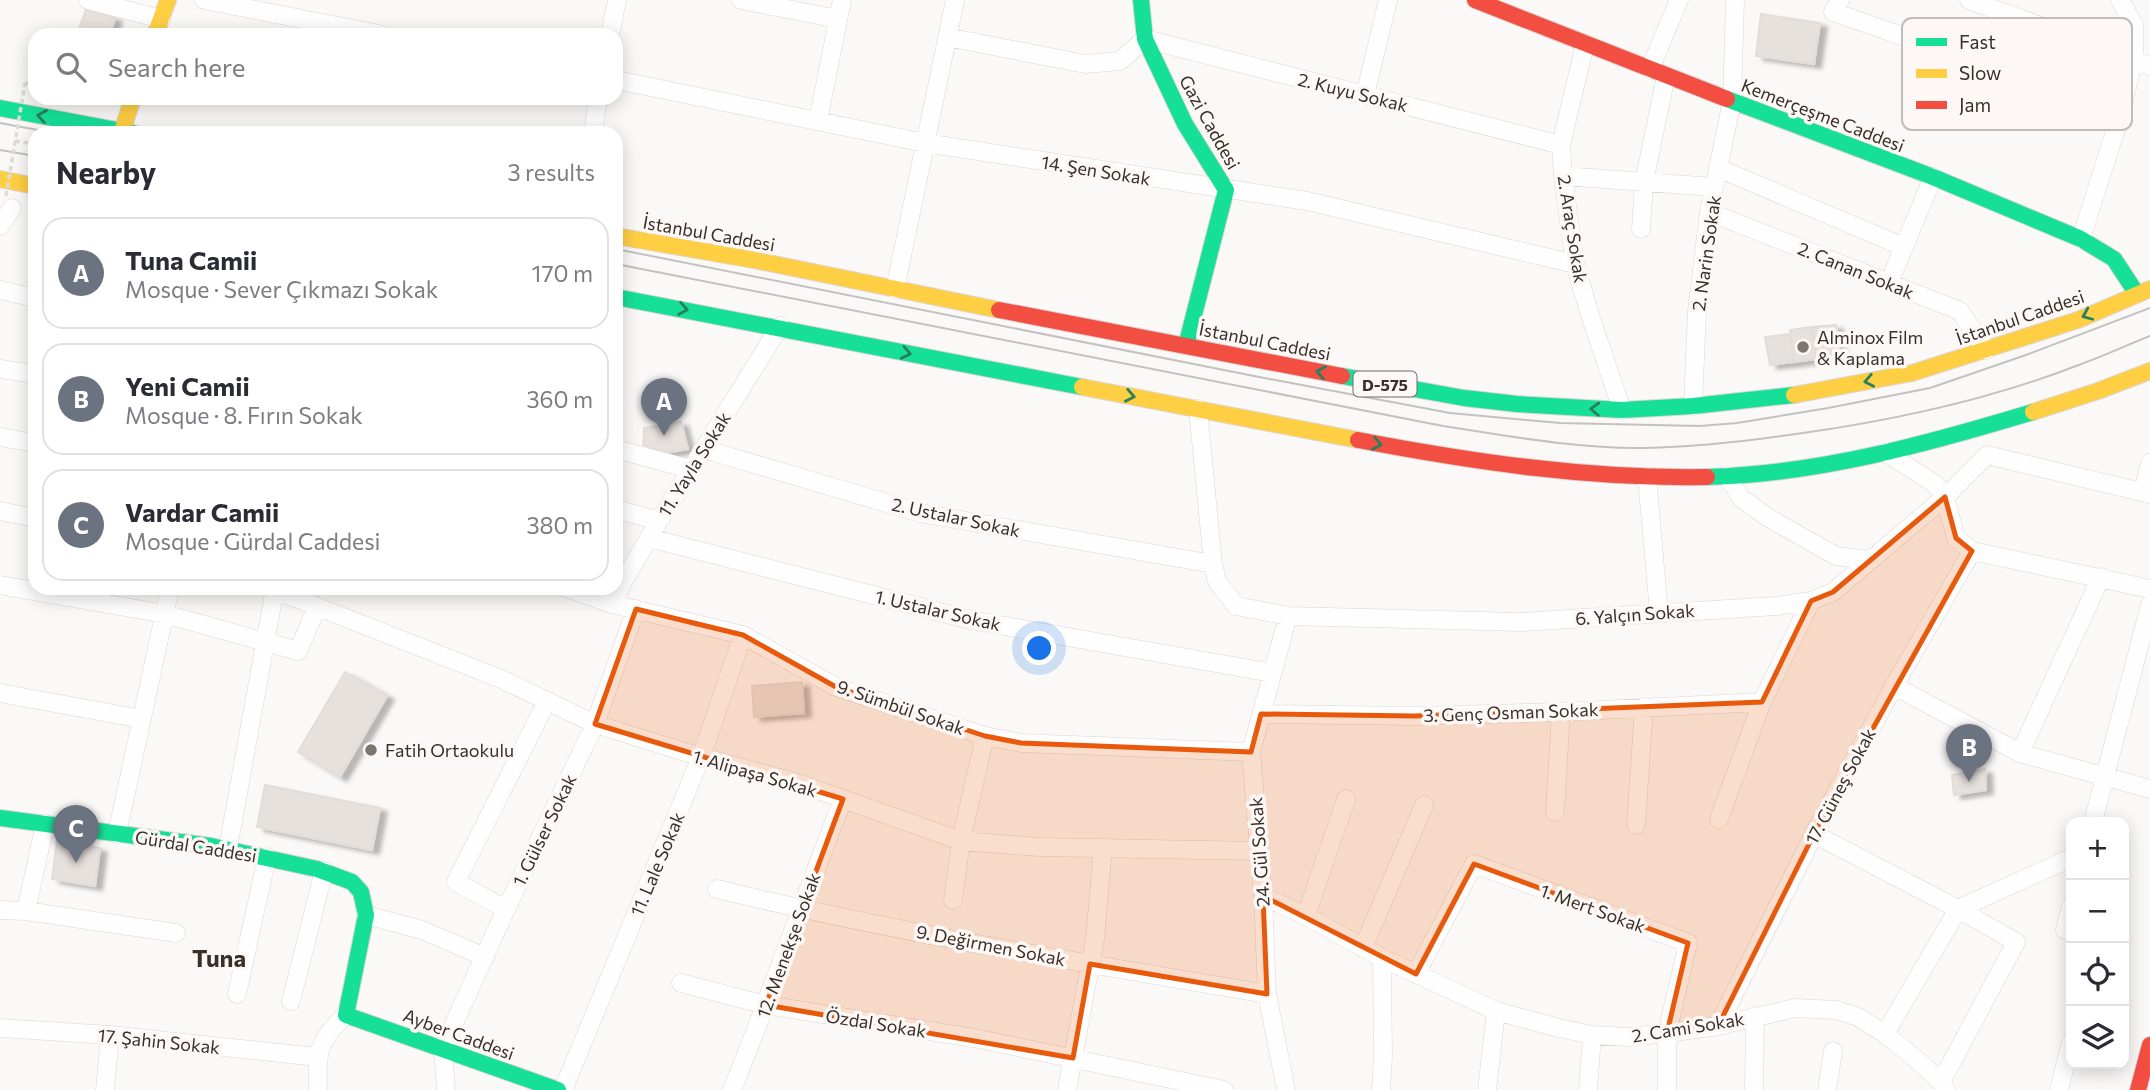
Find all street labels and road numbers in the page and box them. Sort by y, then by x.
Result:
street label: 2. Kuyu Sokak [1296,68,1411,116]
street label: Gazi Caddesi [1175,71,1245,173]
street label: Kemerçeşme Caddesi [1738,74,1908,156]
street label: 14. Şen Sokak [1040,151,1152,190]
street label: 2. Araç Sokak [1554,173,1592,285]
street label: 2. Narin Sokak [1687,194,1725,312]
street label: İstanbul Caddesi [641,211,777,255]
street label: 2. Canan Sokak [1795,237,1917,303]
street label: İstanbul Caddesi [1953,285,2087,349]
street label: İstanbul Caddesi [1197,317,1333,365]
road number: D-575 [1354,372,1416,396]
street label: 11. Yayla Sokak [653,407,735,520]
street label: 2. Ustalar Sokak [890,493,1022,541]
street label: 1. Ustalar Sokak [873,585,1003,635]
street label: 6. Yalçın Sokak [1574,599,1696,629]
street label: 9. Sümbül Sokak [834,675,968,739]
street label: 3. Genç Osman Sokak [1423,698,1599,726]
street label: 17. Güneş Sokak [1800,724,1880,848]
street label: 1. Alipaşa Sokak [690,745,820,801]
street label: 1. Gülser Sokak [507,770,581,890]
street label: 24. Gül Sokak [1244,796,1274,907]
street label: 11. Lale Sokak [625,809,689,919]
street label: Gürdal Caddesi [134,826,258,866]
street label: 12. Menekşe Sokak [751,869,825,1021]
street label: 1. Mert Sokak [1537,879,1649,937]
street label: 9. Değirmen Sokak [914,920,1068,970]
street label: Ayber Caddesi [400,1004,518,1064]
street label: Özdal Sokak [824,1004,928,1042]
street label: 2. Cami Sokak [1630,1007,1746,1047]
street label: 17. Şahin Sokak [97,1024,221,1058]

